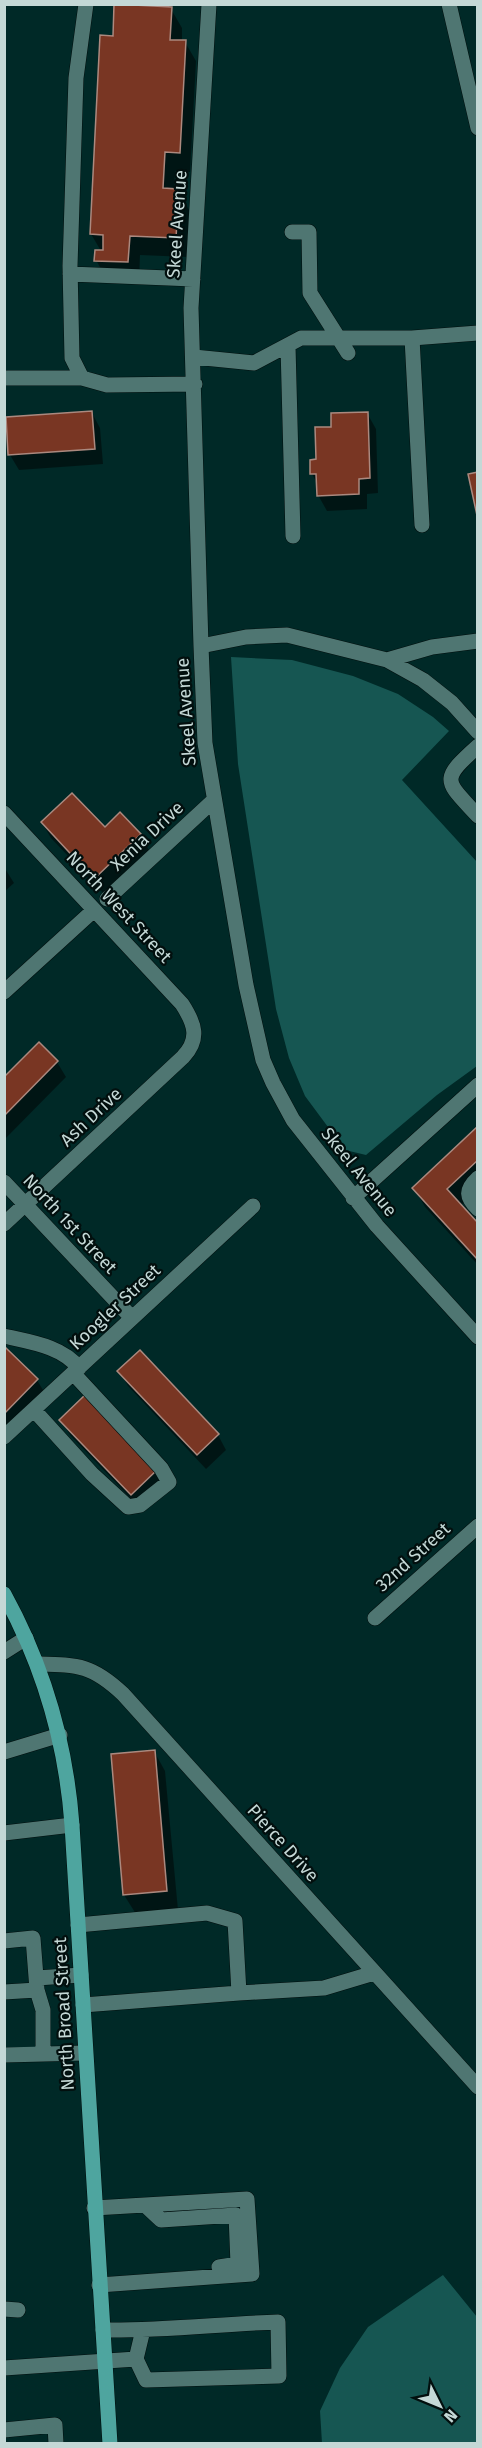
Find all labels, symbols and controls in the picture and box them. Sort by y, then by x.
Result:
street label: Skeel Avenue [162,169,192,279]
street label: Skeel Avenue [171,657,201,767]
street label: Xenia Drive [106,797,188,875]
street label: North West Street [62,847,177,968]
street label: Ash Drive [56,1083,126,1151]
street label: Skeel Avenue [316,1123,402,1221]
street label: North 1st Street [18,1170,122,1279]
street label: Koogler Street [65,1259,165,1355]
street label: 32nd Street [371,1518,455,1596]
street label: Pierce Drive [242,1800,324,1886]
street label: North Broad Street [49,1936,79,2091]
north arrow [410,2376,470,2436]
text: N [440,2406,461,2426]

